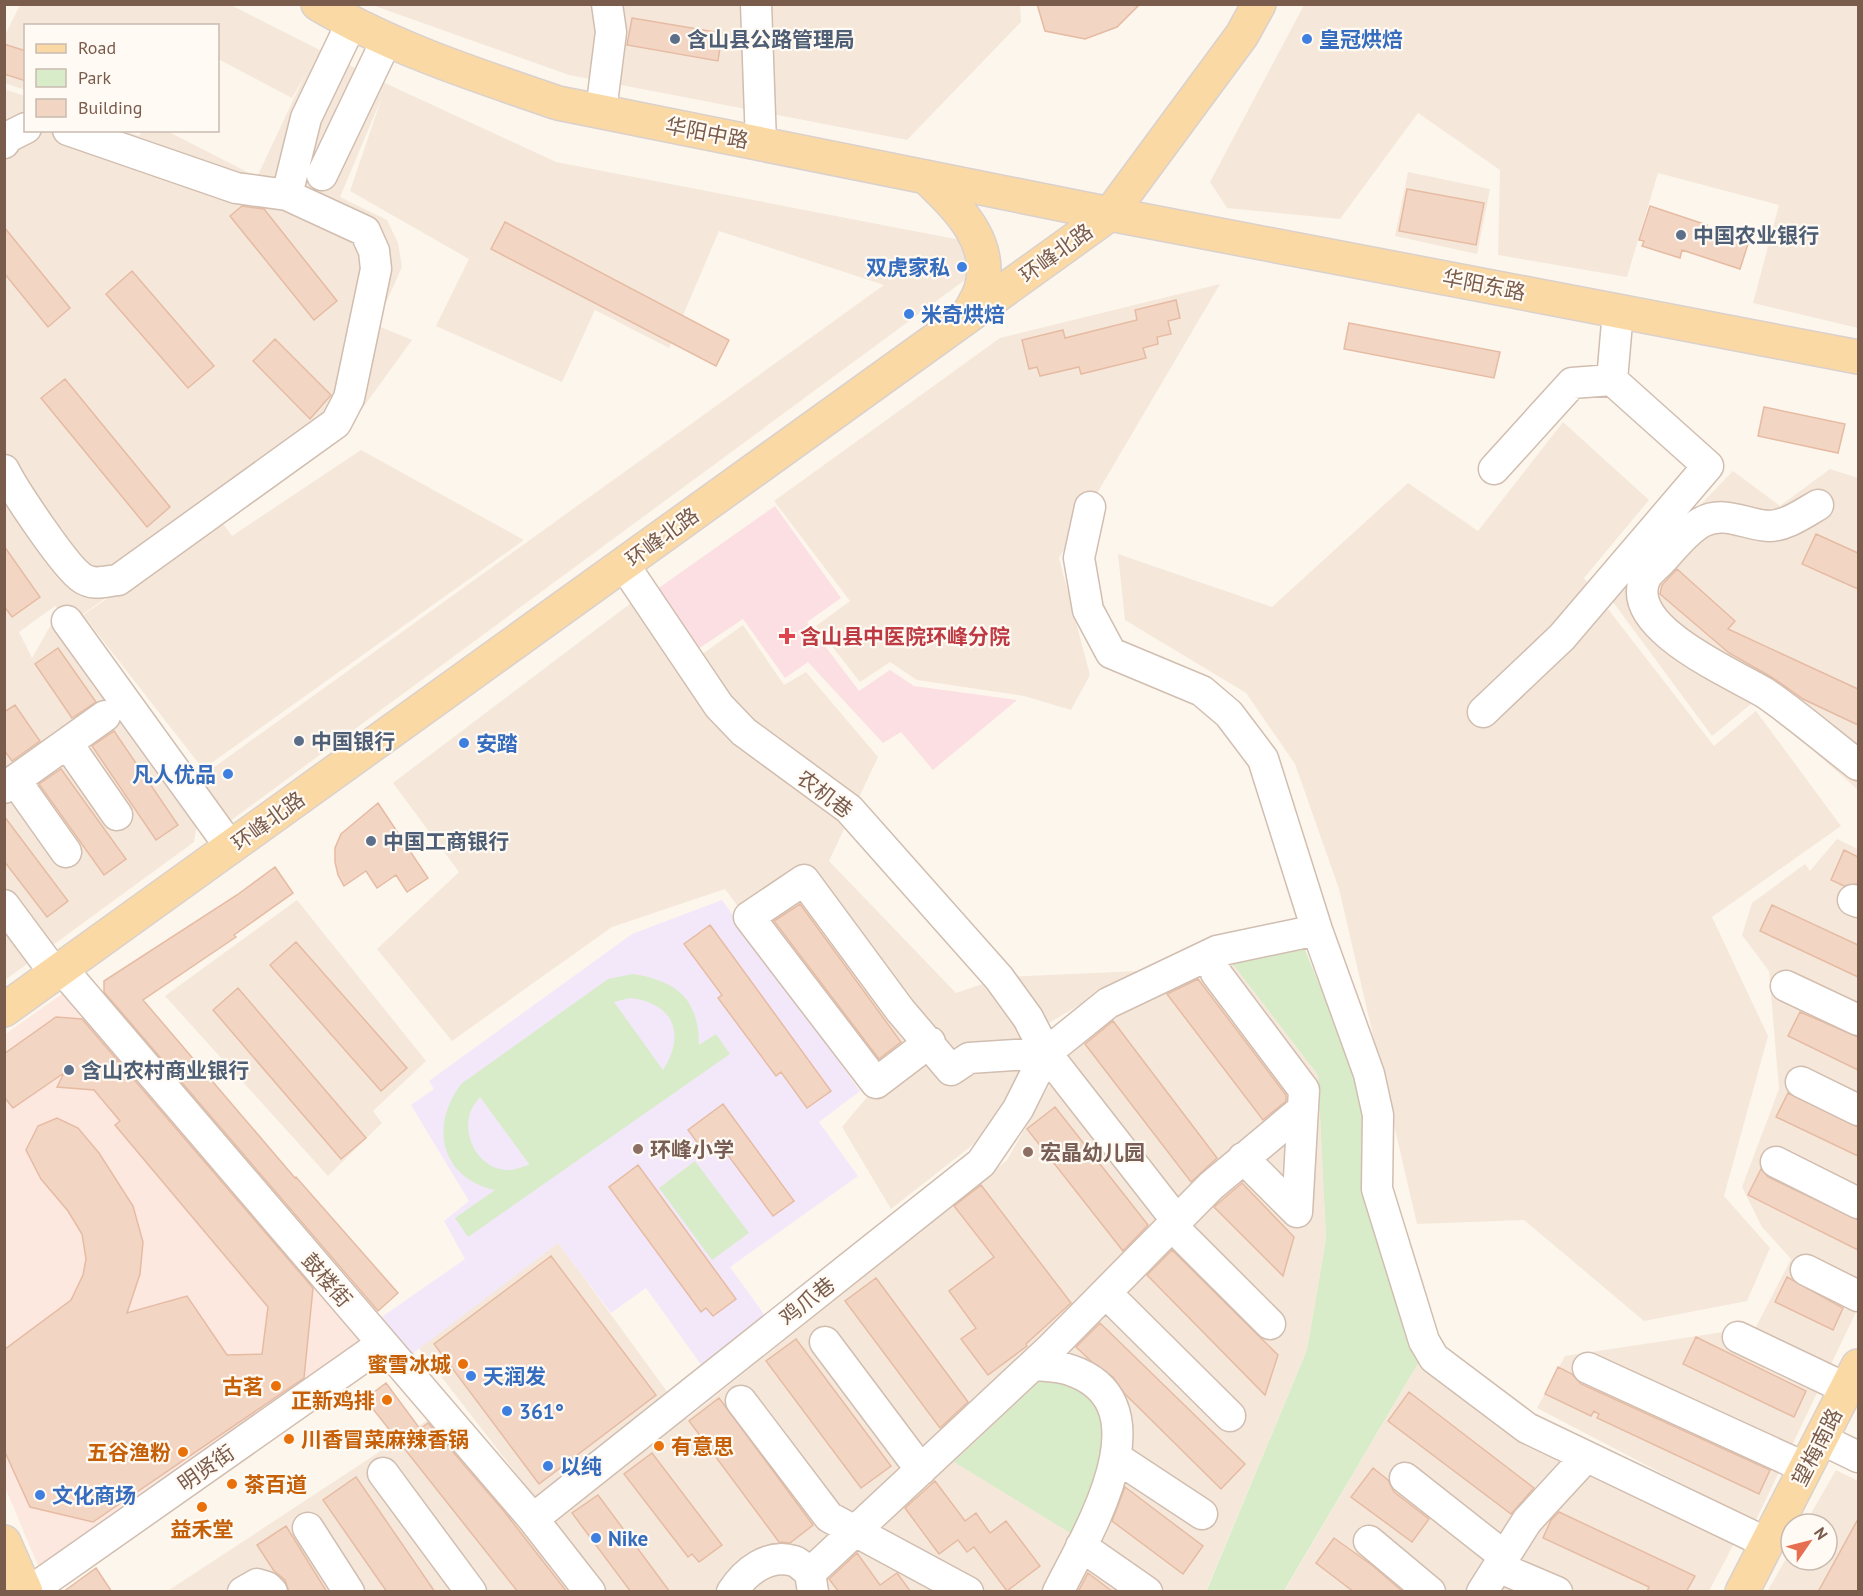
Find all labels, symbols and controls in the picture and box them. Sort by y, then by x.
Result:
legend [24,24,219,132]
place label: 含山县公路管理局 [687,26,855,53]
place label: 皇冠烘焙 [1319,26,1403,53]
marker: 含山县公路管理局 [668,32,682,46]
marker: 皇冠烘焙 [1300,32,1314,46]
text: Road [78,36,116,59]
text: Park [78,66,111,89]
text: Building [78,96,142,119]
street label: 华阳中路 [663,112,751,154]
street label: 环峰北路 [1014,217,1098,289]
place label: 中国农业银行 [1693,222,1819,249]
marker: 中国农业银行 [1674,228,1688,242]
place label: 双虎家私 [866,254,950,281]
marker: 双虎家私 [955,260,969,274]
street label: 华阳东路 [1440,264,1528,306]
place label: 米奇烘焙 [921,301,1005,328]
marker: 米奇烘焙 [902,307,916,321]
street label: 环峰北路 [620,501,704,573]
place label: 含山县中医院环峰分院 [800,623,1010,650]
marker: 含山县中医院环峰分院 [778,627,796,645]
place label: 中国银行 [311,728,395,755]
place label: 安踏 [476,730,518,757]
marker: 中国银行 [292,734,306,748]
marker: 安踏 [457,736,471,750]
place label: 凡人优品 [132,761,216,788]
street label: 农机巷 [792,764,858,824]
marker: 凡人优品 [221,767,235,781]
street label: 环峰北路 [226,785,310,857]
place label: 中国工商银行 [383,828,509,855]
marker: 中国工商银行 [364,834,378,848]
place label: 含山农村商业银行 [81,1057,249,1084]
marker: 含山农村商业银行 [62,1063,76,1077]
place label: 环峰小学 [650,1136,734,1163]
place label: 宏晶幼儿园 [1040,1139,1145,1166]
marker: 环峰小学 [631,1142,645,1156]
marker: 宏晶幼儿园 [1021,1145,1035,1159]
street label: 鼓楼街 [296,1247,358,1313]
street label: 鸡爪巷 [774,1271,840,1331]
place label: 蜜雪冰城 [367,1351,451,1378]
marker: 蜜雪冰城 [456,1357,470,1371]
place label: 天润发 [483,1363,546,1390]
marker: 天润发 [464,1369,478,1383]
place label: 古茗 [222,1373,264,1400]
marker: 古茗 [269,1379,283,1393]
place label: 正新鸡排 [291,1387,375,1414]
marker: 正新鸡排 [380,1393,394,1407]
place label: 361° [519,1398,564,1425]
street label: 望梅南路 [1786,1403,1848,1491]
marker: 361° [500,1404,514,1418]
place label: 川香冒菜麻辣香锅 [301,1426,469,1453]
marker: 川香冒菜麻辣香锅 [282,1432,296,1446]
place label: 有意思 [671,1433,734,1460]
place label: 五谷渔粉 [87,1439,171,1466]
street label: 明贤街 [172,1439,240,1497]
marker: 有意思 [652,1439,666,1453]
marker: 五谷渔粉 [176,1445,190,1459]
place label: 以纯 [560,1453,602,1480]
marker: 以纯 [541,1459,555,1473]
place label: 茶百道 [244,1471,307,1498]
marker: 茶百道 [225,1477,239,1491]
place label: 文化商场 [52,1482,136,1509]
marker: 文化商场 [33,1488,47,1502]
marker: 益禾堂 [195,1500,209,1514]
north arrow [1779,1512,1839,1572]
place label: 益禾堂 [171,1516,234,1543]
text: N [1810,1523,1832,1543]
place label: Nike [608,1525,648,1552]
marker: Nike [589,1531,603,1545]

